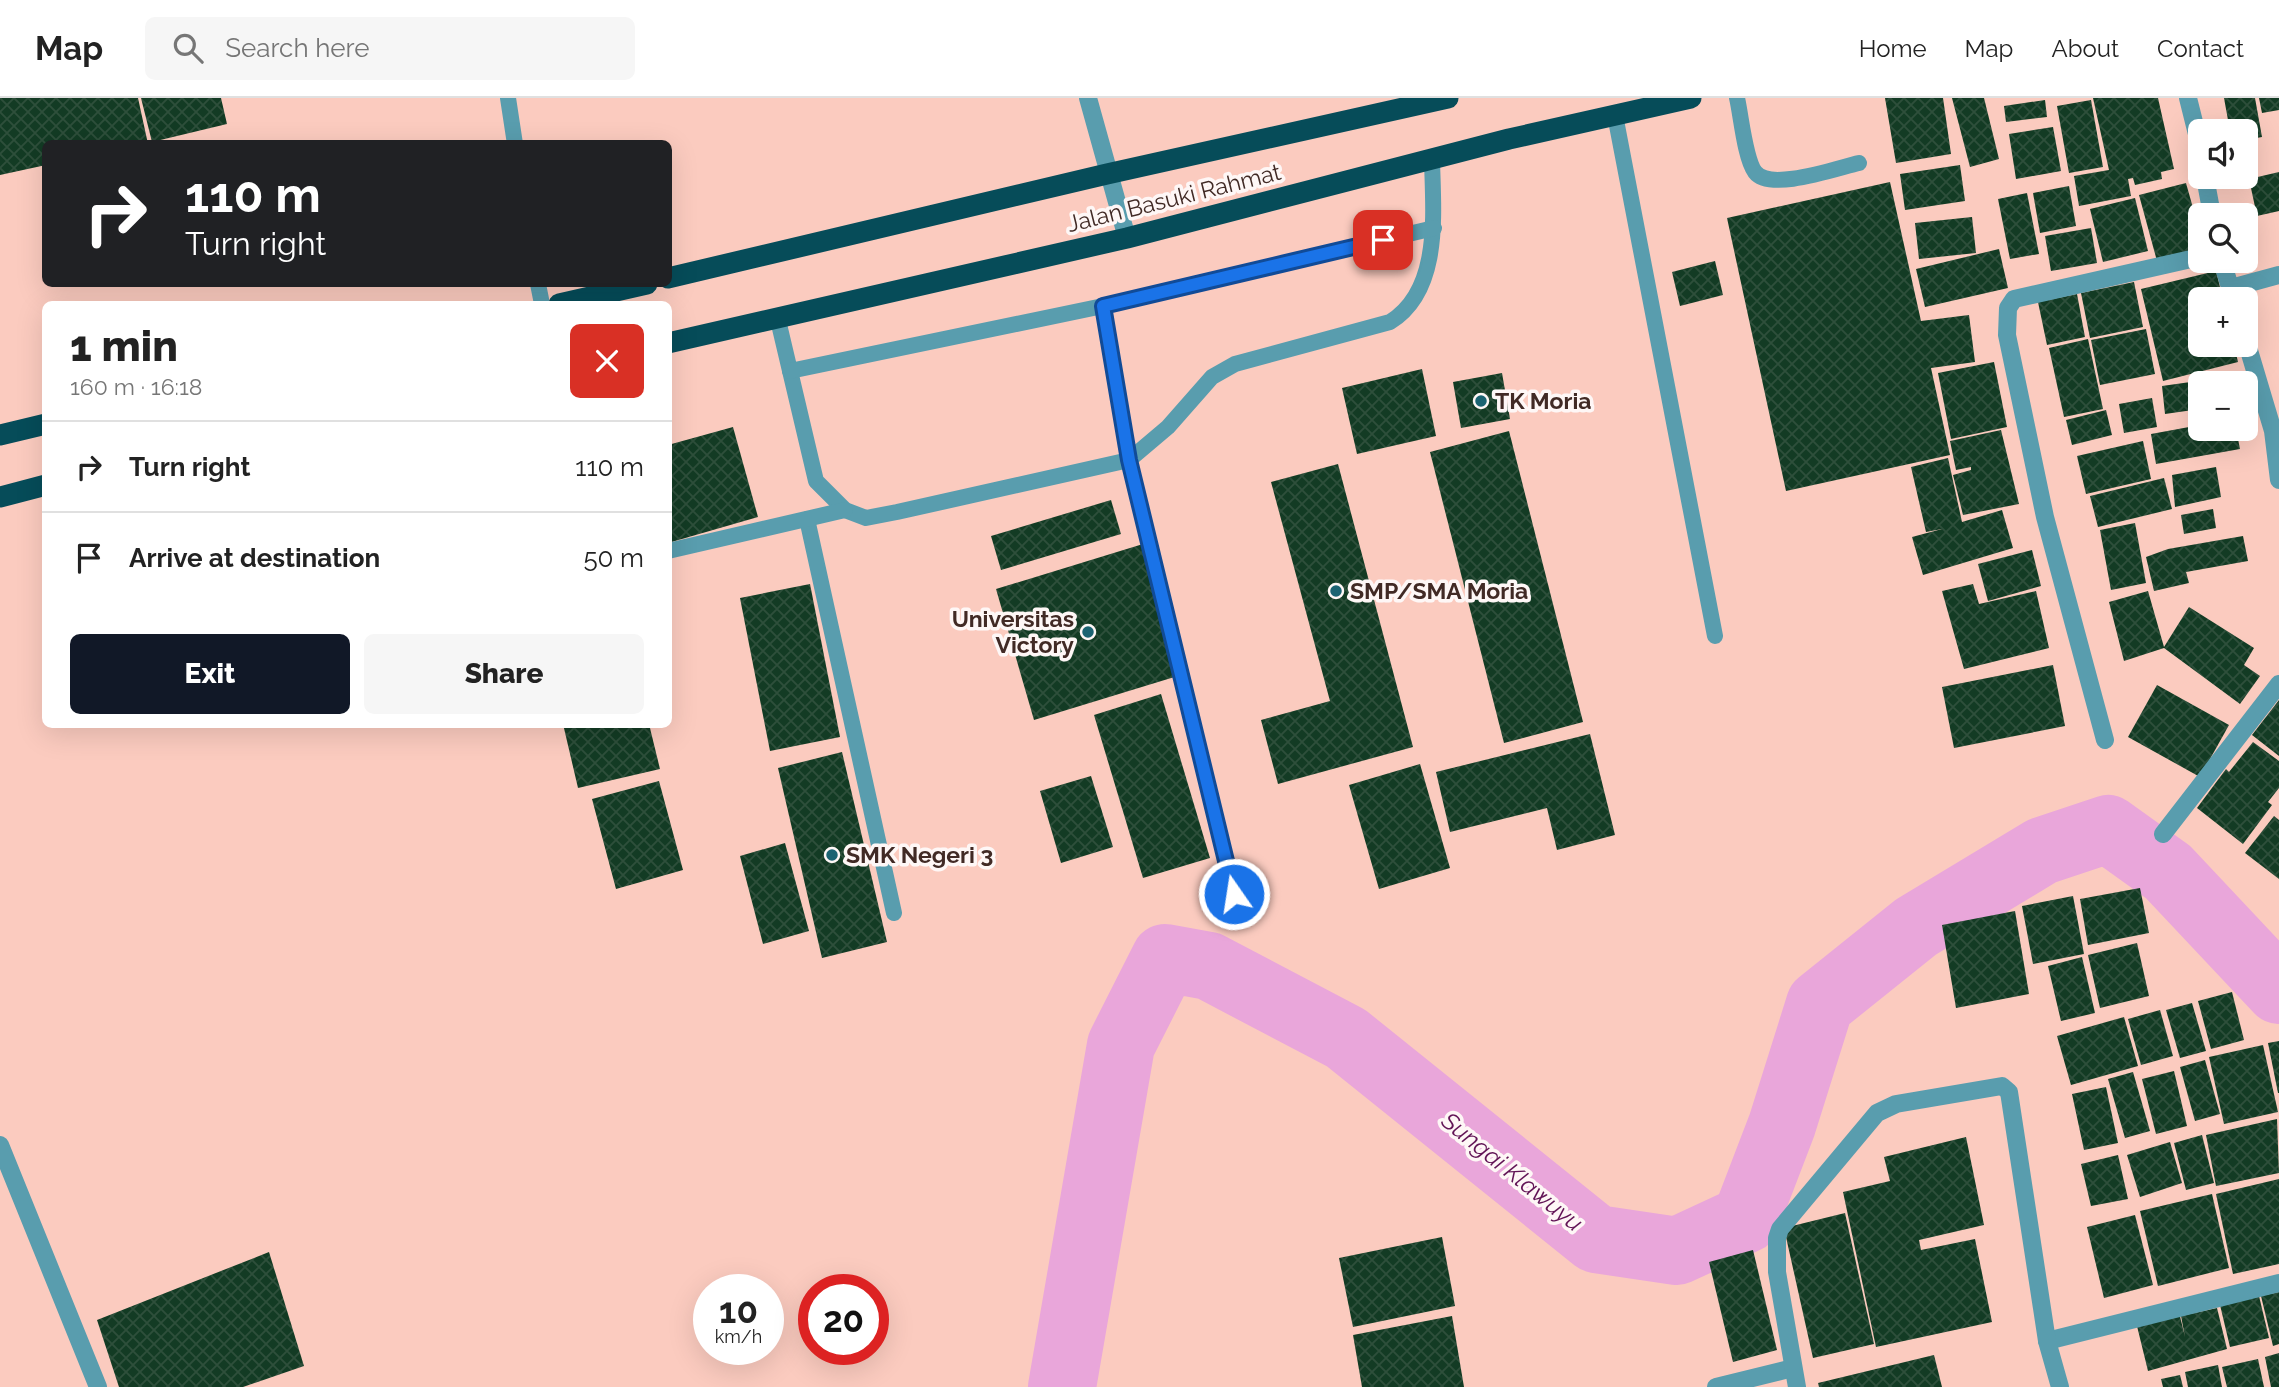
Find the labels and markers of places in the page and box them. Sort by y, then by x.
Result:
pin [1353,210,1413,270]
place label: TK Moria [1495,387,1591,414]
marker: TK Moria [1473,393,1489,409]
place label: SMP/SMA Moria [1350,577,1528,604]
marker: SMP/SMA Moria [1328,583,1344,599]
place label: Universitas Victory [952,605,1074,658]
marker: Universitas Victory [1080,624,1096,640]
place label: SMK Negeri 3 [846,841,993,868]
marker: SMK Negeri 3 [824,847,840,863]

